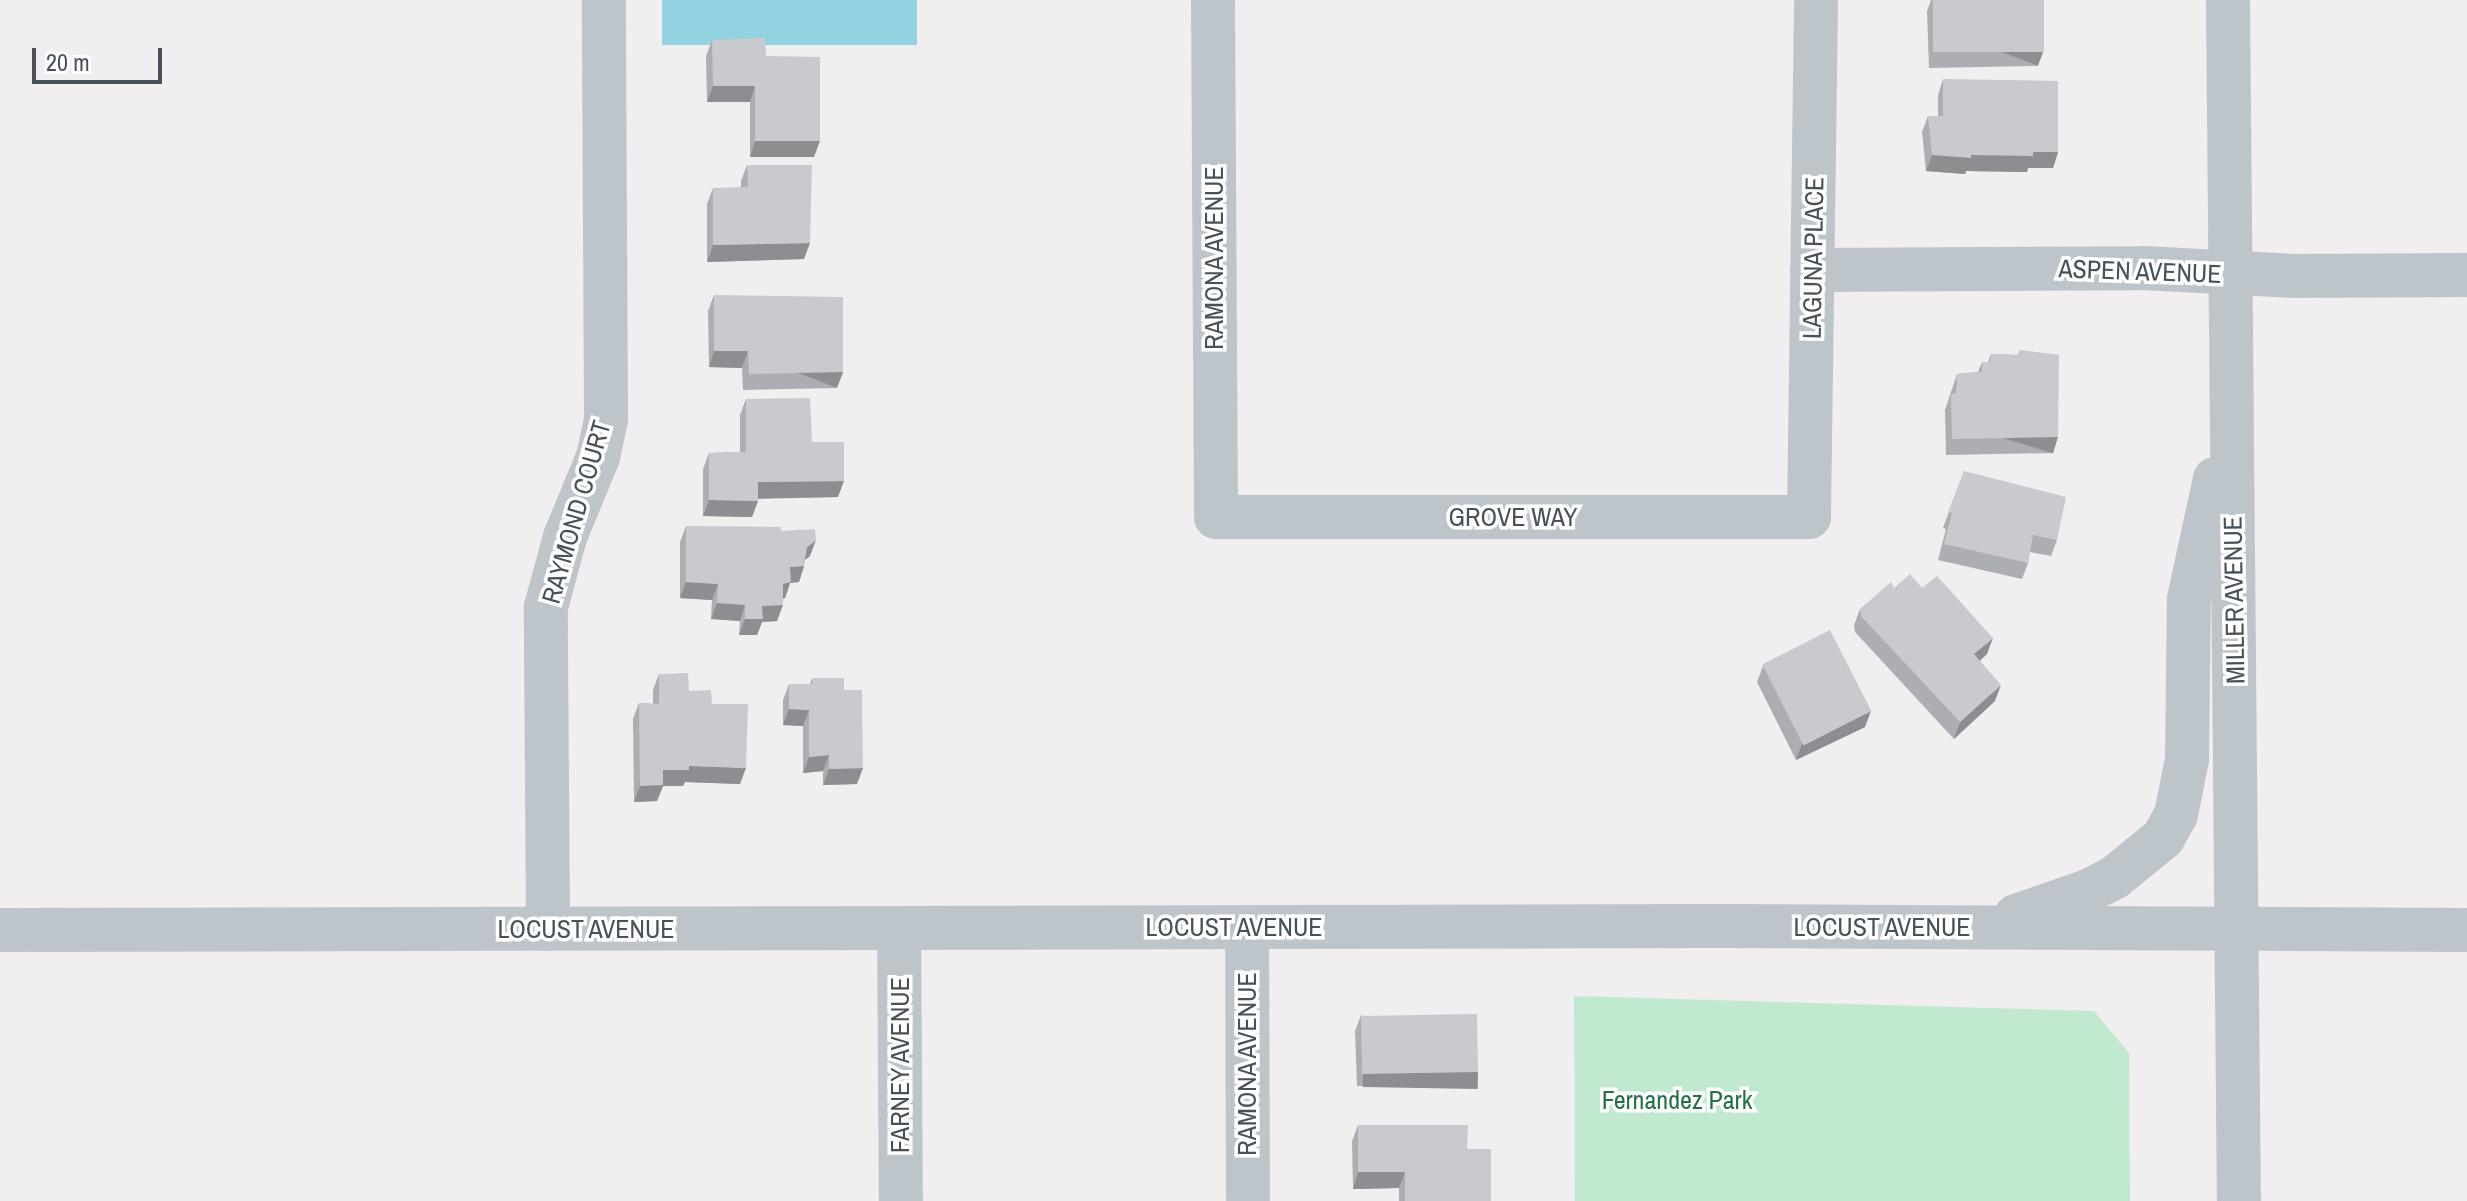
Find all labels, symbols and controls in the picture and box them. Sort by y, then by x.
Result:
scale bar [36,32,166,82]
text: 20 m [46,46,90,78]
street label: RAMONA AVENUE [1198,165,1230,351]
street label: LAGUNA PLACE [1796,176,1830,340]
street label: ASPEN AVENUE [2057,253,2223,289]
street label: RAYMOND COURT [535,417,617,607]
street label: GROVE WAY [1448,501,1578,533]
street label: MILLER AVENUE [2217,515,2251,685]
street label: LOCUST AVENUE [1145,911,1323,943]
street label: LOCUST AVENUE [1793,911,1971,943]
street label: LOCUST AVENUE [497,913,675,945]
street label: RAMONA AVENUE [1231,971,1263,1157]
street label: FARNEY AVENUE [884,976,916,1154]
park label: Fernandez Park [1602,1084,1752,1116]

